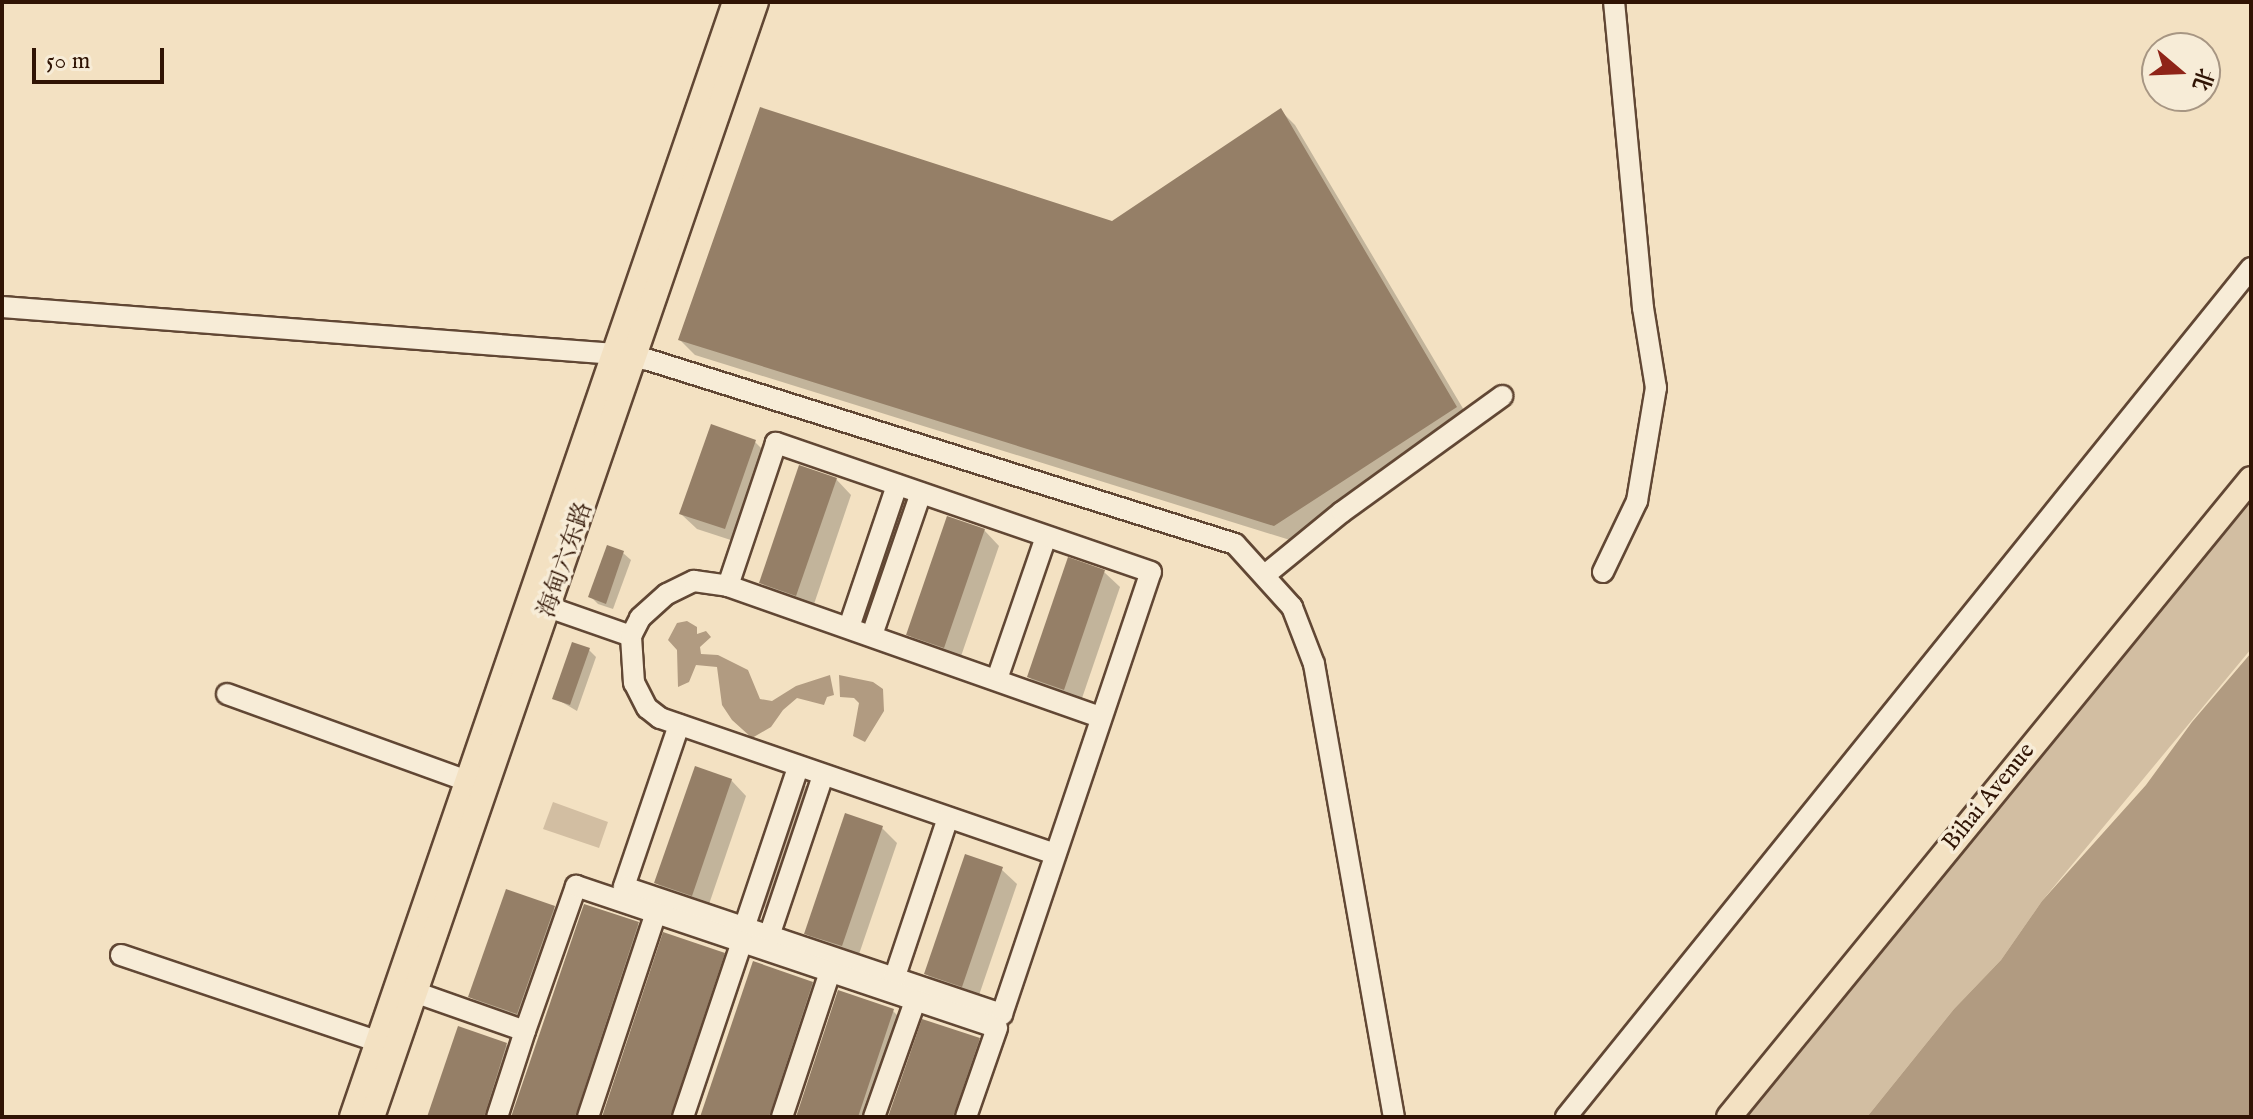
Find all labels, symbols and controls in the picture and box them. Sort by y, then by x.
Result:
scale bar [36,32,168,82]
north arrow [2141,32,2221,112]
text: 50 m [46,46,90,77]
text: 北 [2185,64,2219,94]
street label: 海甸六东路 [533,499,599,621]
street label: Bihai Avenue [1937,737,2041,857]

